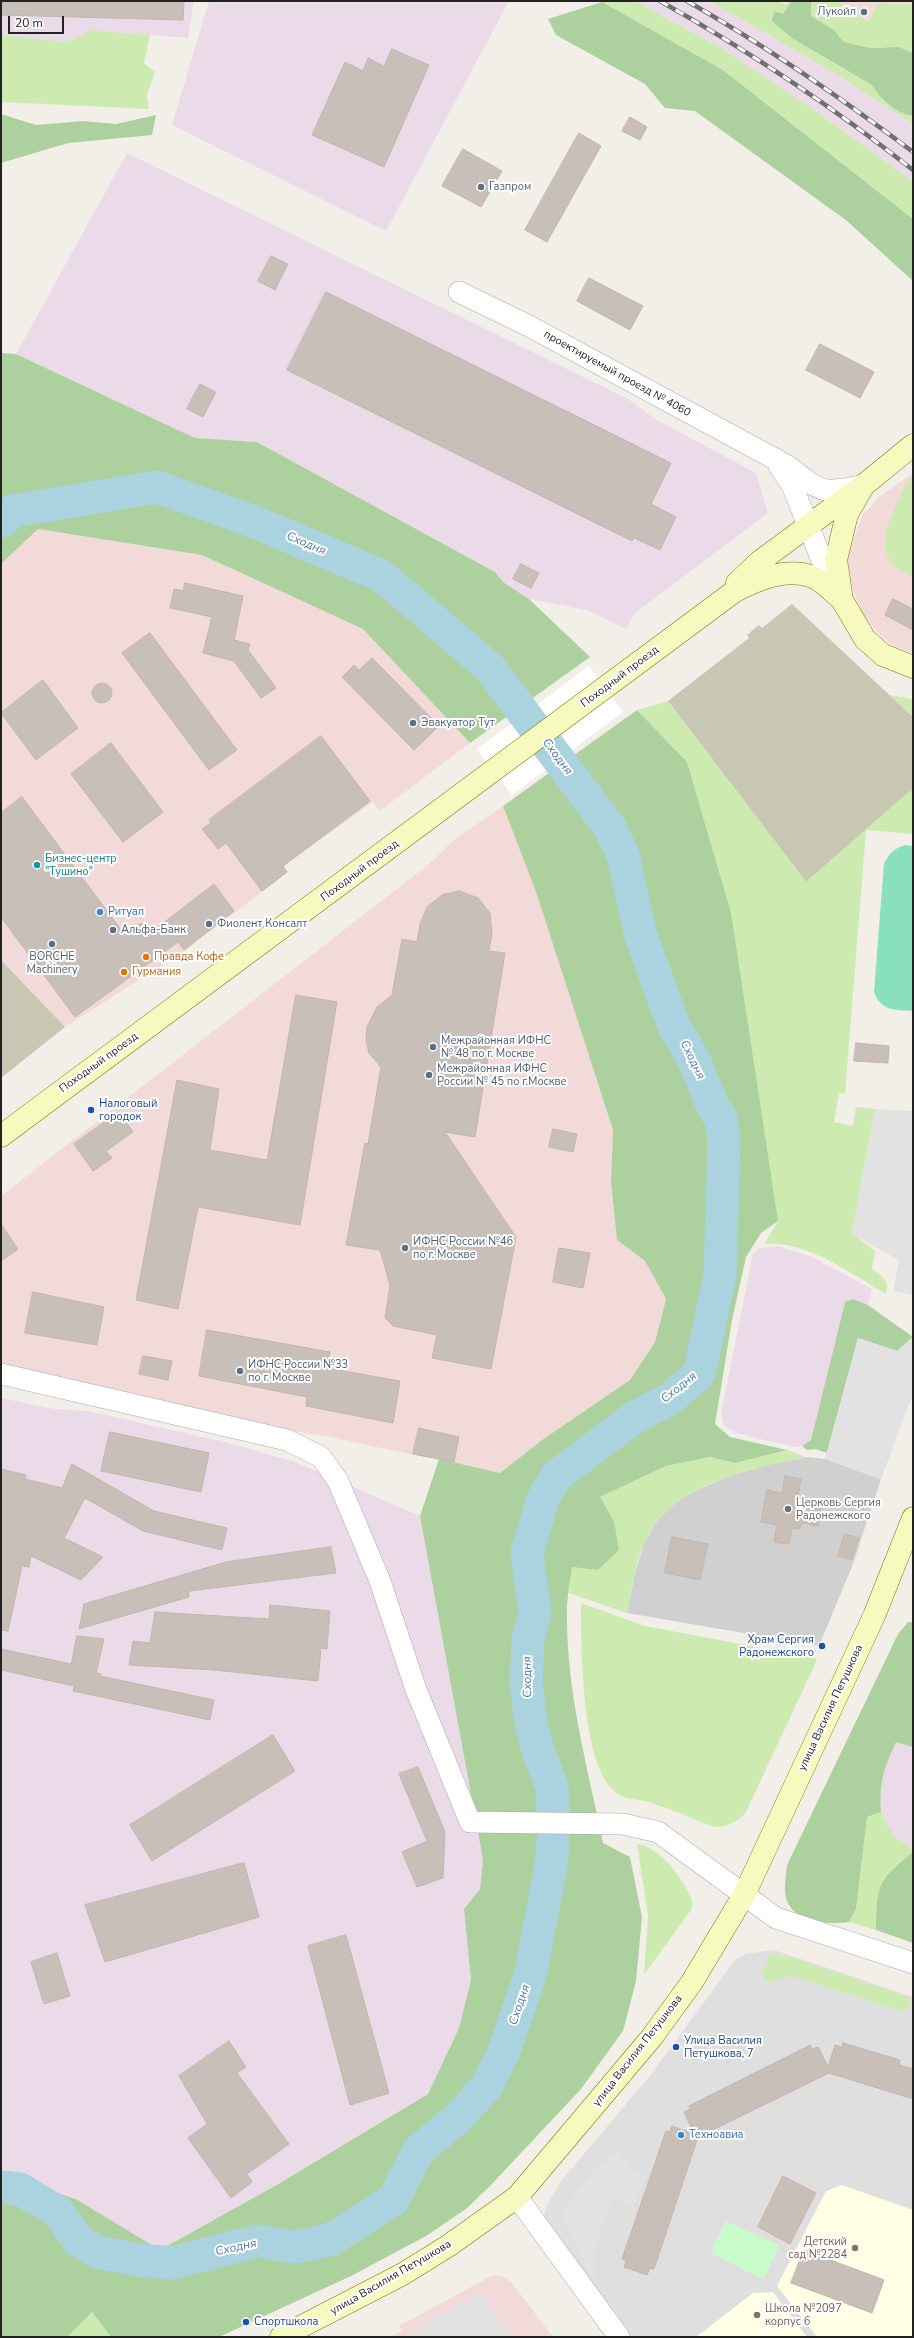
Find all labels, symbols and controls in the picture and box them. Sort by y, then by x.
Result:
place label: Лукойл [817,5,856,19]
marker: Лукойл [859,7,869,17]
scale bar [10,8,66,34]
text: 20 m [15,15,43,31]
place label: Газпром [489,180,531,194]
marker: Газпром [476,182,486,192]
street label: проектируемый проезд № 4060 [541,328,693,420]
water label: Сходня [284,529,328,559]
street label: Походный проезд [579,643,661,711]
place label: Эвакуатор Тут [421,716,495,730]
marker: Эвакуатор Тут [408,718,418,728]
water label: Сходня [539,736,575,778]
street label: Походный проезд [319,837,401,905]
place label: Бизнес-центр "Тушино" [45,852,117,878]
marker: Бизнес-центр "Тушино" [32,860,42,870]
place label: Ритуал [108,905,144,919]
marker: Ритуал [95,907,105,917]
place label: Фиолент Консалт [217,917,307,931]
marker: Фиолент Консалт [204,919,214,929]
place label: Альфа-Банк [121,923,186,937]
marker: Альфа-Банк [108,925,118,935]
marker: BORCHE Machinery [47,939,57,949]
place label: BORCHE Machinery [26,950,78,976]
place label: Правда Кофе [154,950,224,964]
marker: Правда Кофе [141,952,151,962]
place label: Гурмания [132,965,181,979]
marker: Гурмания [119,967,129,977]
street label: Походный проезд [57,1030,141,1096]
place label: Межрайонная ИФНС № 48 по г. Москве [441,1034,551,1060]
water label: Сходня [676,1038,708,1082]
marker: Межрайонная ИФНС № 48 по г. Москве [428,1042,438,1052]
place label: Межрайонная ИФНС России № 45 по г.Москве [437,1062,567,1088]
marker: Межрайонная ИФНС России № 45 по г.Москве [424,1070,434,1080]
place label: Налоговый городок [99,1097,157,1123]
marker: Налоговый городок [86,1105,96,1115]
place label: ИФНС России №46 по г. Москве [413,1235,513,1261]
marker: ИФНС России №46 по г. Москве [400,1243,410,1253]
place label: ИФНС России №33 по г. Москве [248,1358,348,1384]
marker: ИФНС России №33 по г. Москве [235,1366,245,1376]
water label: Сходня [658,1369,700,1407]
place label: Церковь Сергия Радонежского [796,1496,881,1522]
marker: Церковь Сергия Радонежского [783,1504,793,1514]
place label: Храм Сергия Радонежского [739,1633,814,1659]
marker: Храм Сергия Радонежского [817,1641,827,1651]
street label: улица Василия Петушкова [796,1643,866,1773]
water label: Сходня [520,1656,536,1698]
water label: Сходня [506,1983,534,2027]
street label: улица Василия Петушкова [590,1993,686,2109]
place label: Улица Василия Петушкова, 7 [684,2034,762,2060]
marker: Улица Василия Петушкова, 7 [671,2042,681,2052]
place label: Техноавиа [689,2128,744,2142]
marker: Техноавиа [676,2130,686,2140]
place label: Детский сад №2284 [788,2235,847,2261]
water label: Сходня [214,2237,258,2259]
street label: улица Василия Петушкова [328,2238,454,2318]
marker: Детский сад №2284 [850,2243,860,2253]
place label: Школа №2097 корпус 6 [765,2302,842,2328]
marker: Школа №2097 корпус 6 [752,2310,762,2320]
place label: Спортшкола [254,2315,318,2329]
marker: Спортшкола [241,2317,251,2327]

